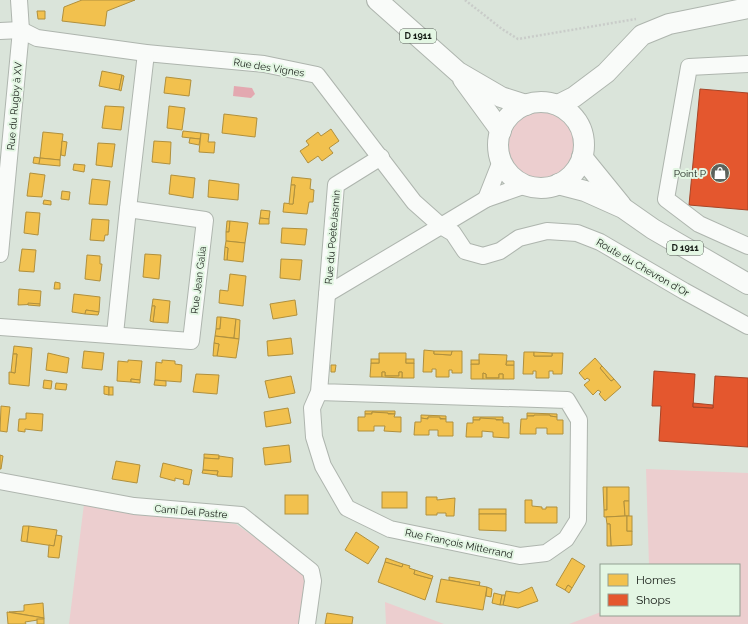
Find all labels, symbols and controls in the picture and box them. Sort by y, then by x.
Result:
road number: D 1911 [400,29,436,43]
street label: Rue des Vignes [233,56,305,79]
street label: Rue du Rugby à XV [5,61,24,151]
shop icon: Point P [709,162,731,184]
place label: Point P [674,168,706,179]
street label: Rue du PoèteJasmin [323,189,342,285]
street label: Route du Chevron d'Or [594,236,691,299]
road number: D 1911 [667,241,703,255]
street label: Rue Jean Galia [189,246,208,314]
street label: Cami Del Pastre [154,503,228,520]
street label: Rue François Mitterrand [404,527,514,560]
legend [600,564,740,616]
text: Homes [636,573,676,587]
text: Shops [636,593,671,607]

